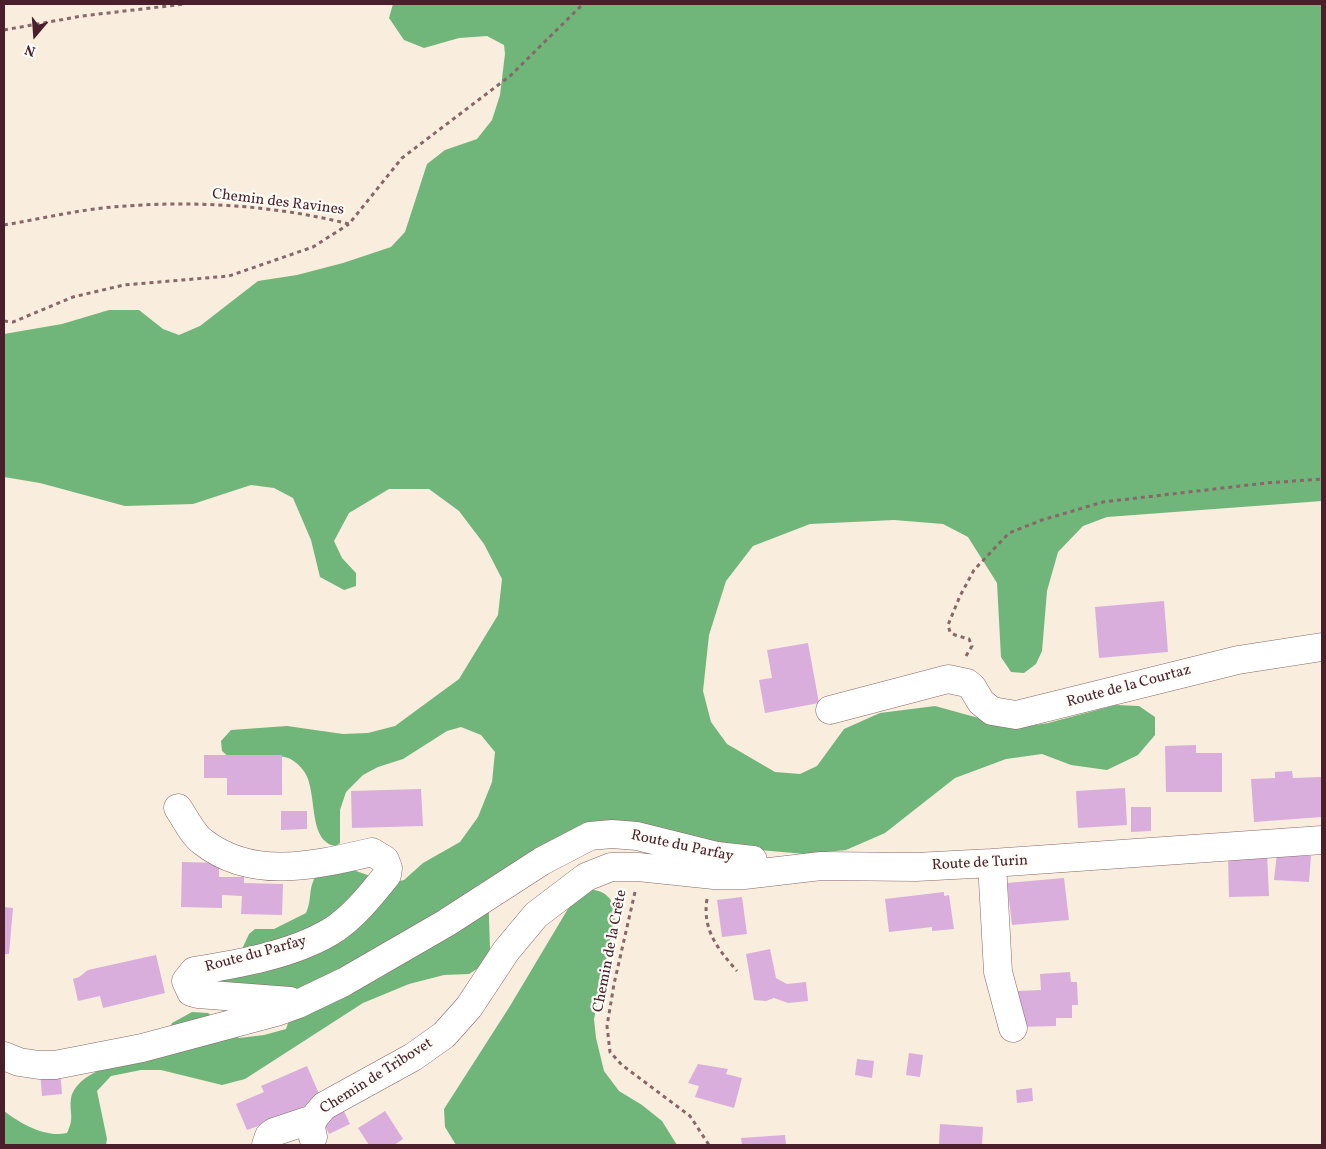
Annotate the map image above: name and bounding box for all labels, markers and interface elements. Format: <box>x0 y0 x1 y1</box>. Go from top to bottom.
north arrow <box>10 10 60 60</box>
text: N <box>22 39 38 60</box>
street label: Chemin des Ravines <box>211 186 345 220</box>
street label: Route de la Courtaz <box>1065 662 1193 712</box>
street label: Route du Parfay <box>629 827 735 867</box>
street label: Route de Turin <box>931 852 1029 876</box>
street label: Chemin de la Crête <box>590 888 632 1014</box>
street label: Route du Parfay <box>203 933 309 977</box>
street label: Chemin de Tribovet <box>317 1035 437 1119</box>

